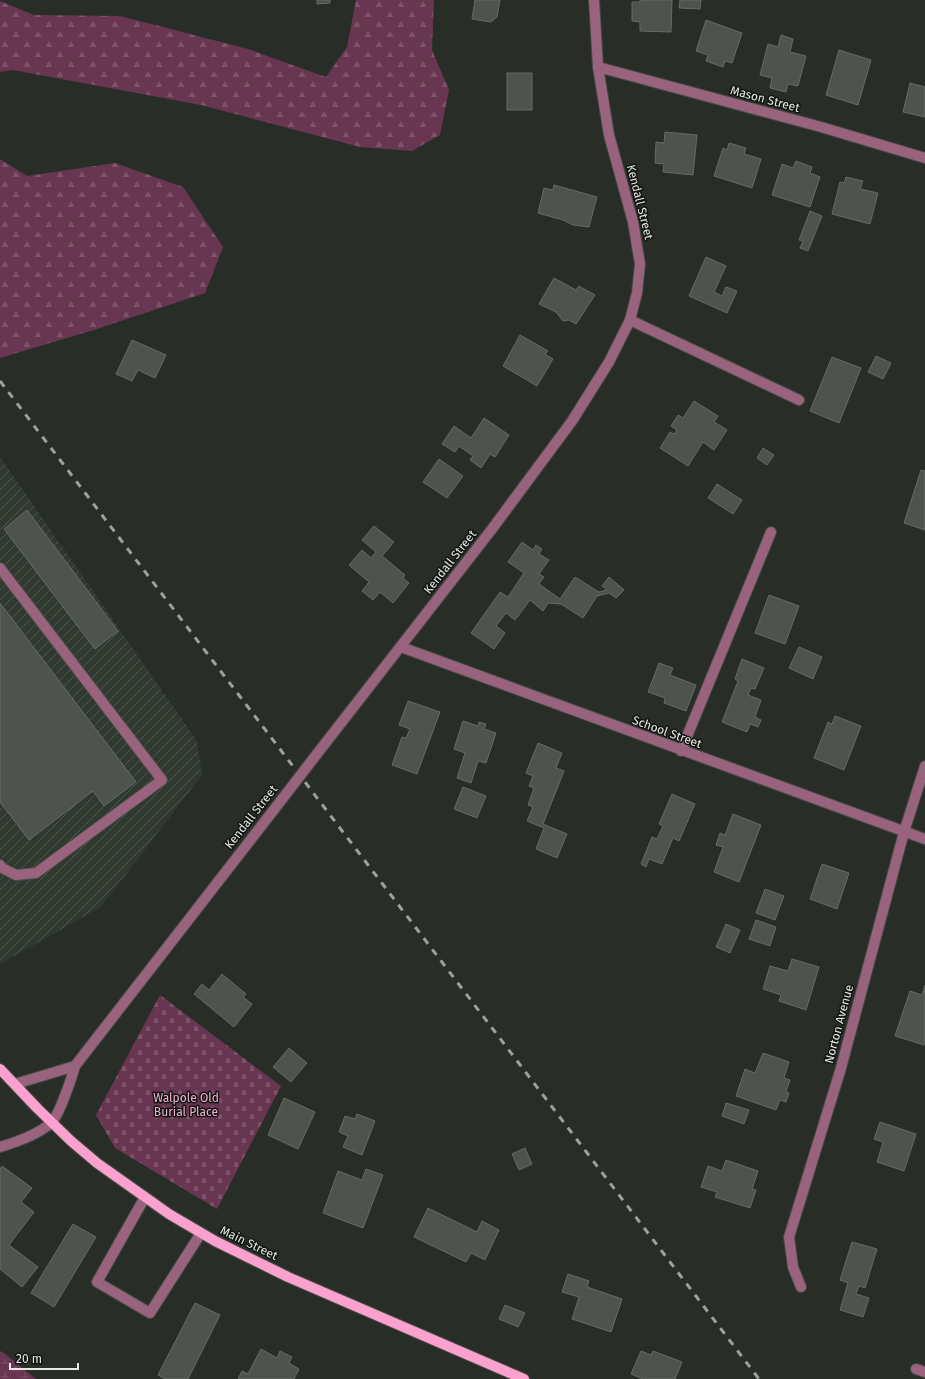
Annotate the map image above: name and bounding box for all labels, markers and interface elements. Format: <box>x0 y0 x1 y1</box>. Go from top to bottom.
street label: Mason Street <box>729 83 802 115</box>
street label: Kendall Street <box>624 163 656 242</box>
street label: Kendall Street <box>421 527 480 597</box>
street label: School Street <box>631 713 704 751</box>
street label: Kendall Street <box>222 782 281 852</box>
street label: Norton Avenue <box>822 983 856 1065</box>
park label: Walpole Old Burial Place <box>153 1091 219 1119</box>
street label: Main Street <box>218 1223 281 1263</box>
scale bar <box>10 1345 78 1371</box>
text: 20 m <box>16 1352 42 1366</box>

